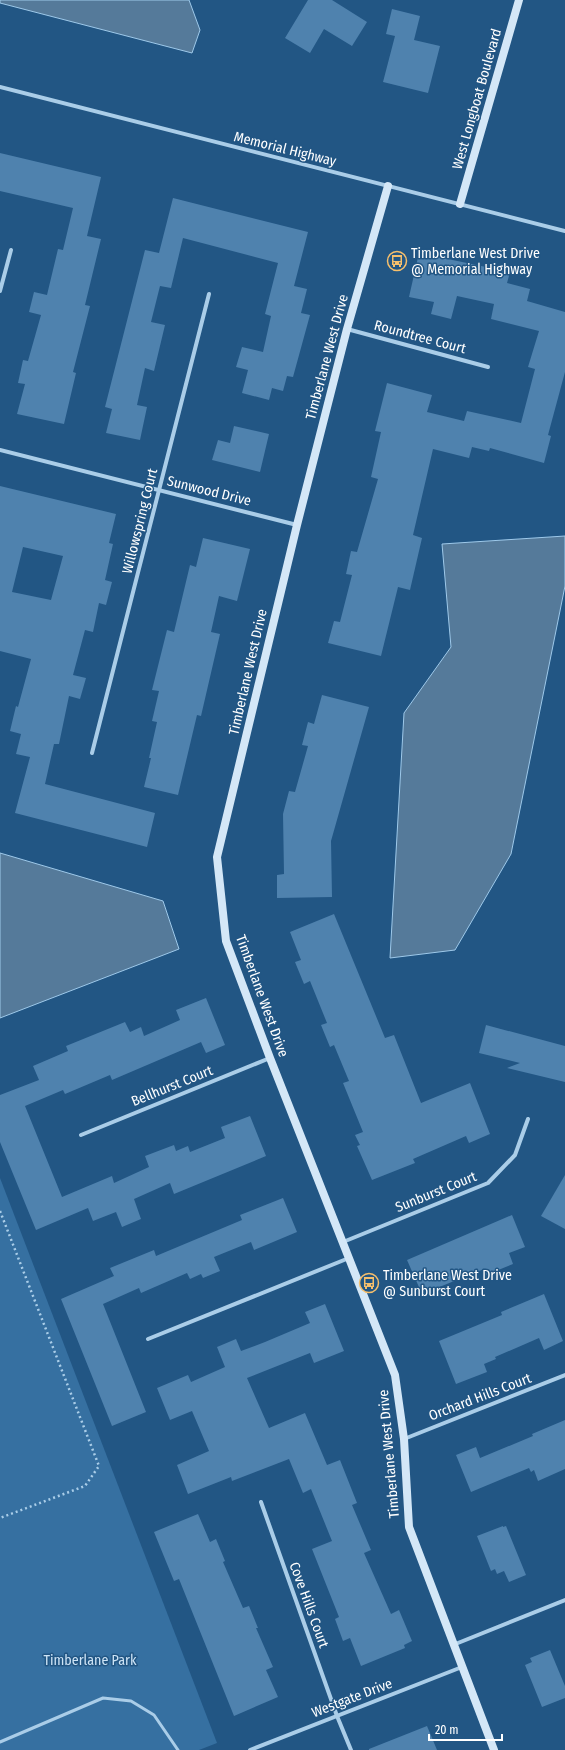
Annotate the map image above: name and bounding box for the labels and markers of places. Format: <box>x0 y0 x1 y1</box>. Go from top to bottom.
place label: Timberlane West Drive @ Memorial Highway <box>411 245 540 278</box>
bus stop icon: Timberlane West Drive @ Memorial Highway <box>386 250 408 272</box>
place label: Timberlane West Drive @ Sunburst Court <box>383 1267 512 1300</box>
bus stop icon: Timberlane West Drive @ Sunburst Court <box>358 1272 380 1294</box>

